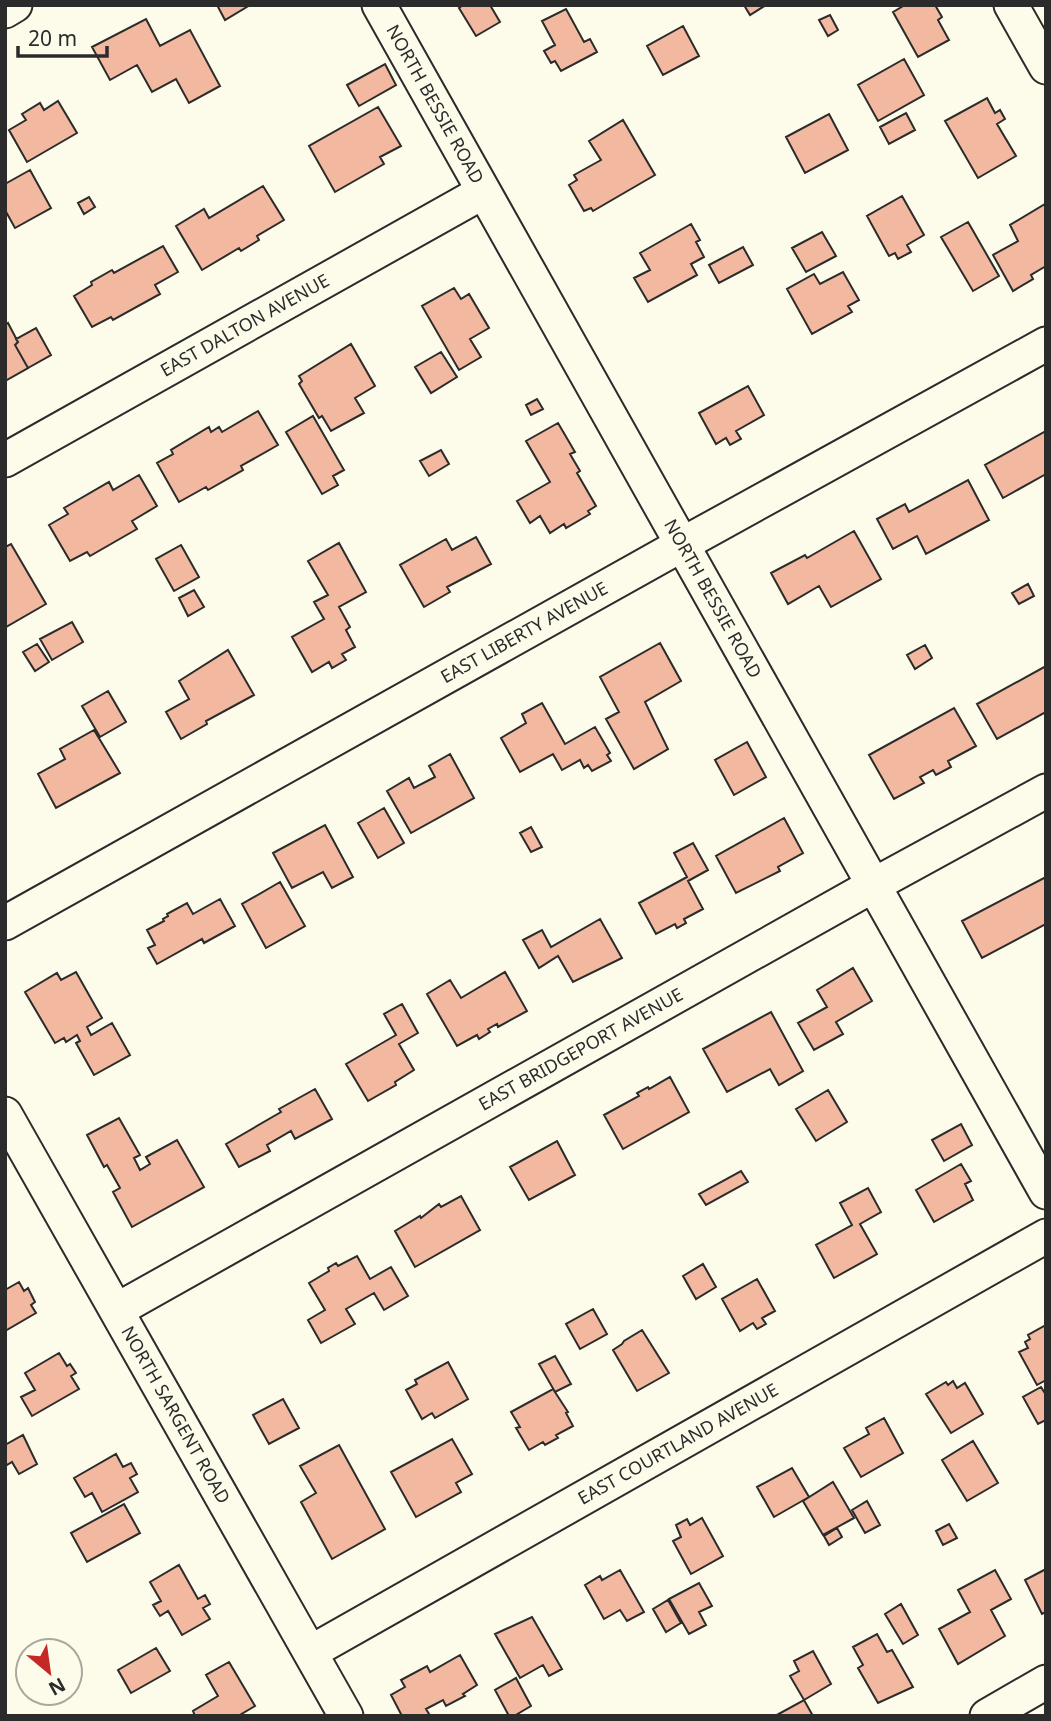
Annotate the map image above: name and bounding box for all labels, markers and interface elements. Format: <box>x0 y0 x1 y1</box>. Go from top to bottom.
scale bar <box>18 14 107 58</box>
street label: NORTH BESSIE ROAD <box>381 20 490 188</box>
text: 20 m <box>28 24 77 52</box>
street label: EAST DALTON AVENUE <box>156 268 333 382</box>
street label: NORTH BESSIE ROAD <box>659 514 768 682</box>
street label: EAST LIBERTY AVENUE <box>436 575 612 688</box>
street label: EAST BRIDGEPORT AVENUE <box>474 982 687 1116</box>
street label: NORTH SARGENT ROAD <box>117 1321 236 1508</box>
street label: EAST COURTLAND AVENUE <box>573 1377 782 1510</box>
north arrow <box>14 1637 84 1707</box>
text: N <box>44 1672 70 1702</box>

